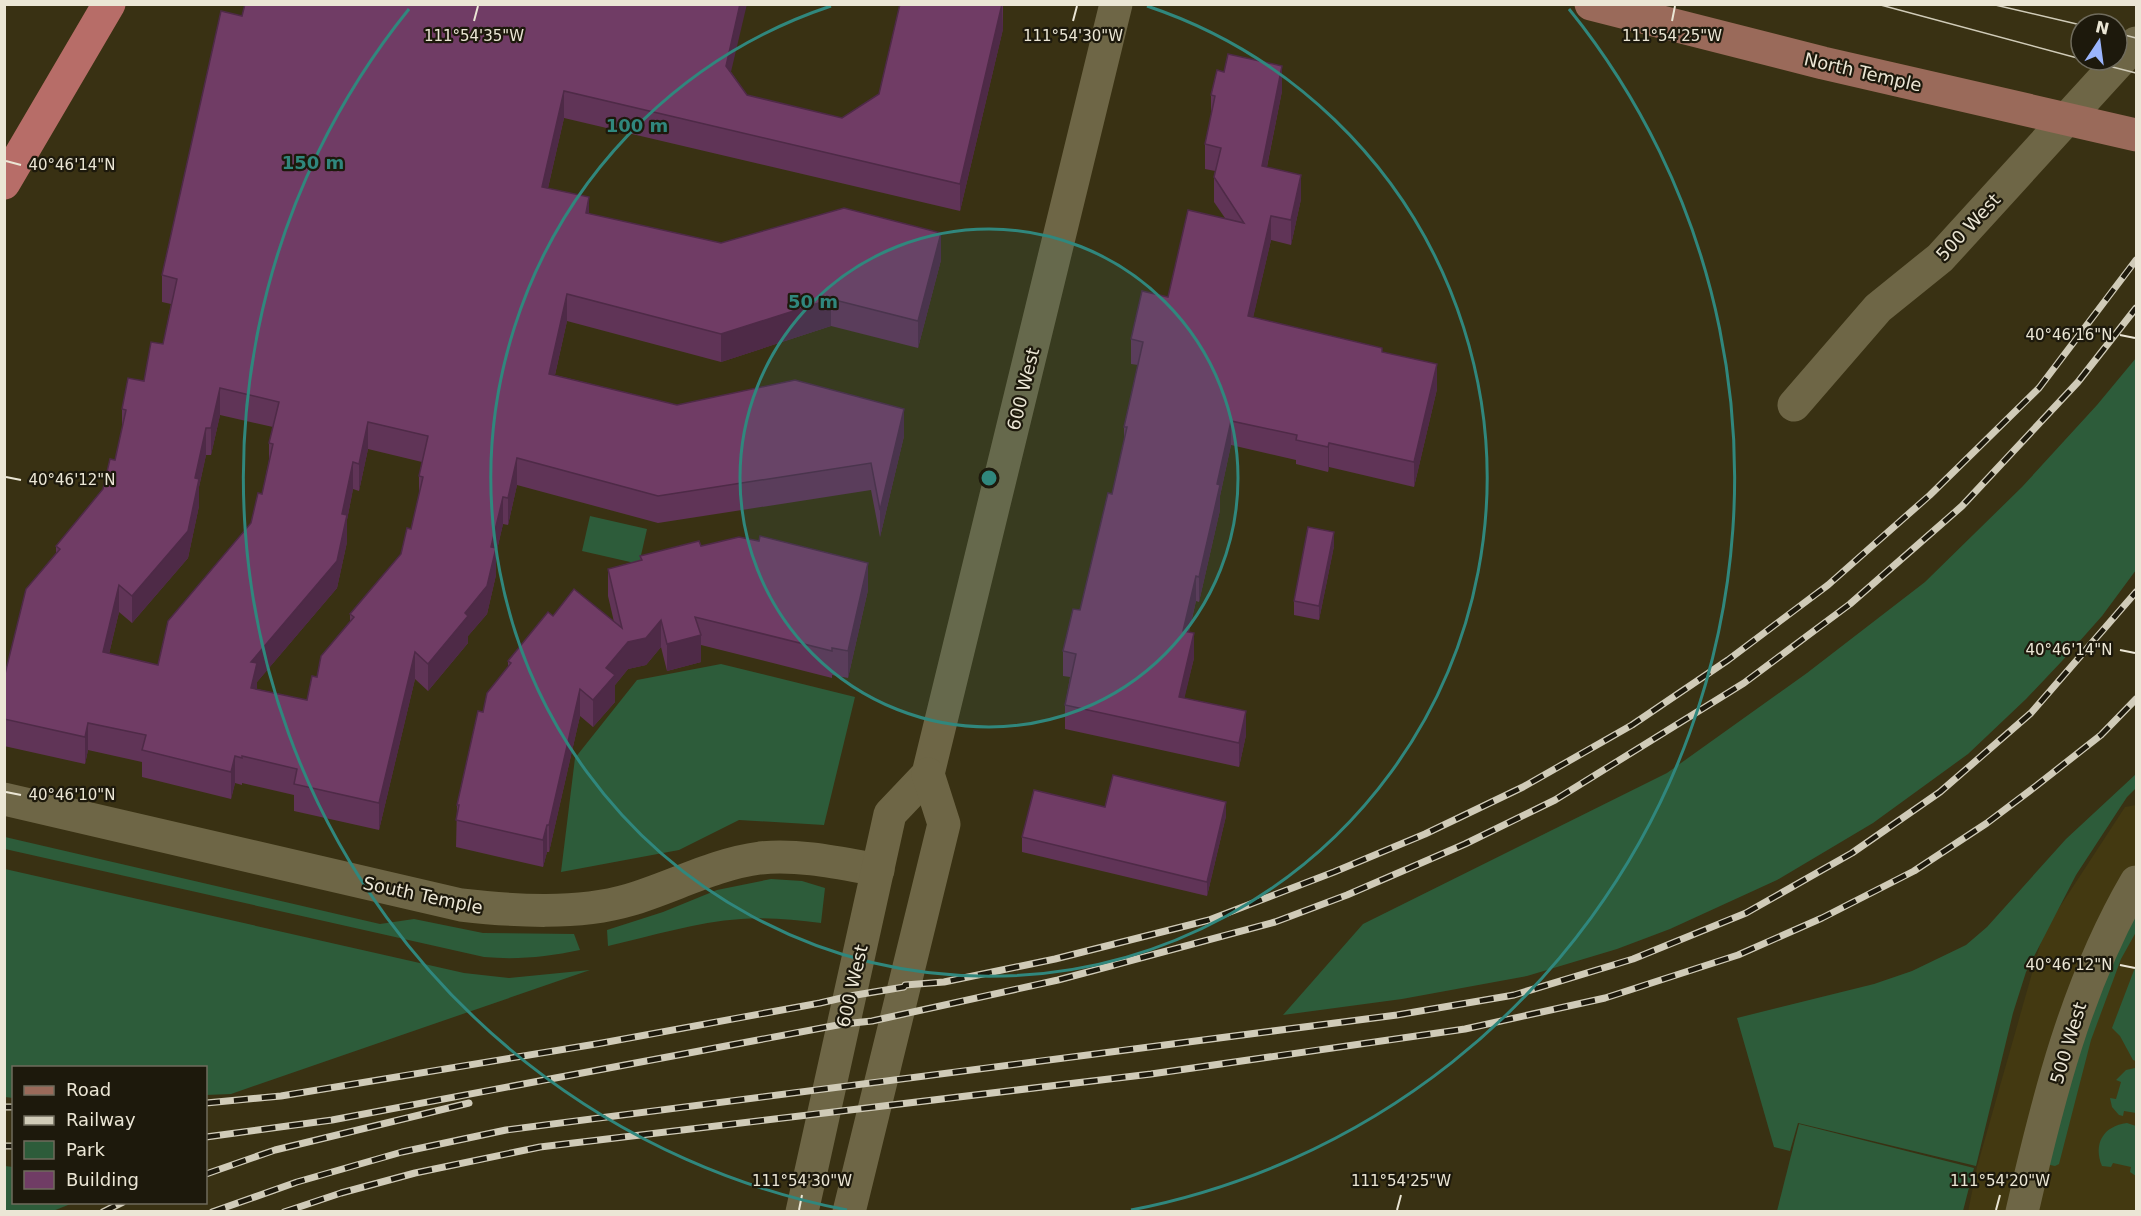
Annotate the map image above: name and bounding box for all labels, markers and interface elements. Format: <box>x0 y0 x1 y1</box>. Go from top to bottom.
north arrow <box>2069 12 2129 72</box>
text: N <box>2094 17 2111 39</box>
text: 111°54'35"W <box>424 27 524 45</box>
text: 111°54'30"W <box>1023 27 1123 45</box>
text: 111°54'25"W <box>1622 27 1722 45</box>
street label: North Temple <box>1802 48 1924 96</box>
text: 100 m <box>606 115 668 136</box>
text: 150 m <box>282 152 344 173</box>
text: 40°46'14"N <box>28 156 116 174</box>
street label: 500 West <box>1932 189 2004 265</box>
text: 50 m <box>788 291 838 312</box>
text: 40°46'16"N <box>2025 326 2113 344</box>
street label: 600 West <box>1003 346 1043 432</box>
centre of rings <box>979 468 999 488</box>
text: 40°46'12"N <box>28 471 116 489</box>
text: 40°46'14"N <box>2025 641 2113 659</box>
text: 40°46'10"N <box>28 786 116 804</box>
street label: South Temple <box>361 872 485 918</box>
street label: 600 West <box>832 943 872 1029</box>
text: 40°46'12"N <box>2025 956 2113 974</box>
street label: 500 West <box>2046 1000 2090 1086</box>
legend <box>12 1066 207 1204</box>
text: Road <box>66 1079 111 1100</box>
text: Railway <box>66 1109 136 1130</box>
text: Park <box>66 1139 105 1160</box>
text: Building <box>66 1169 139 1190</box>
text: 111°54'30"W <box>752 1172 852 1190</box>
text: 111°54'25"W <box>1351 1172 1451 1190</box>
text: 111°54'20"W <box>1950 1172 2050 1190</box>

